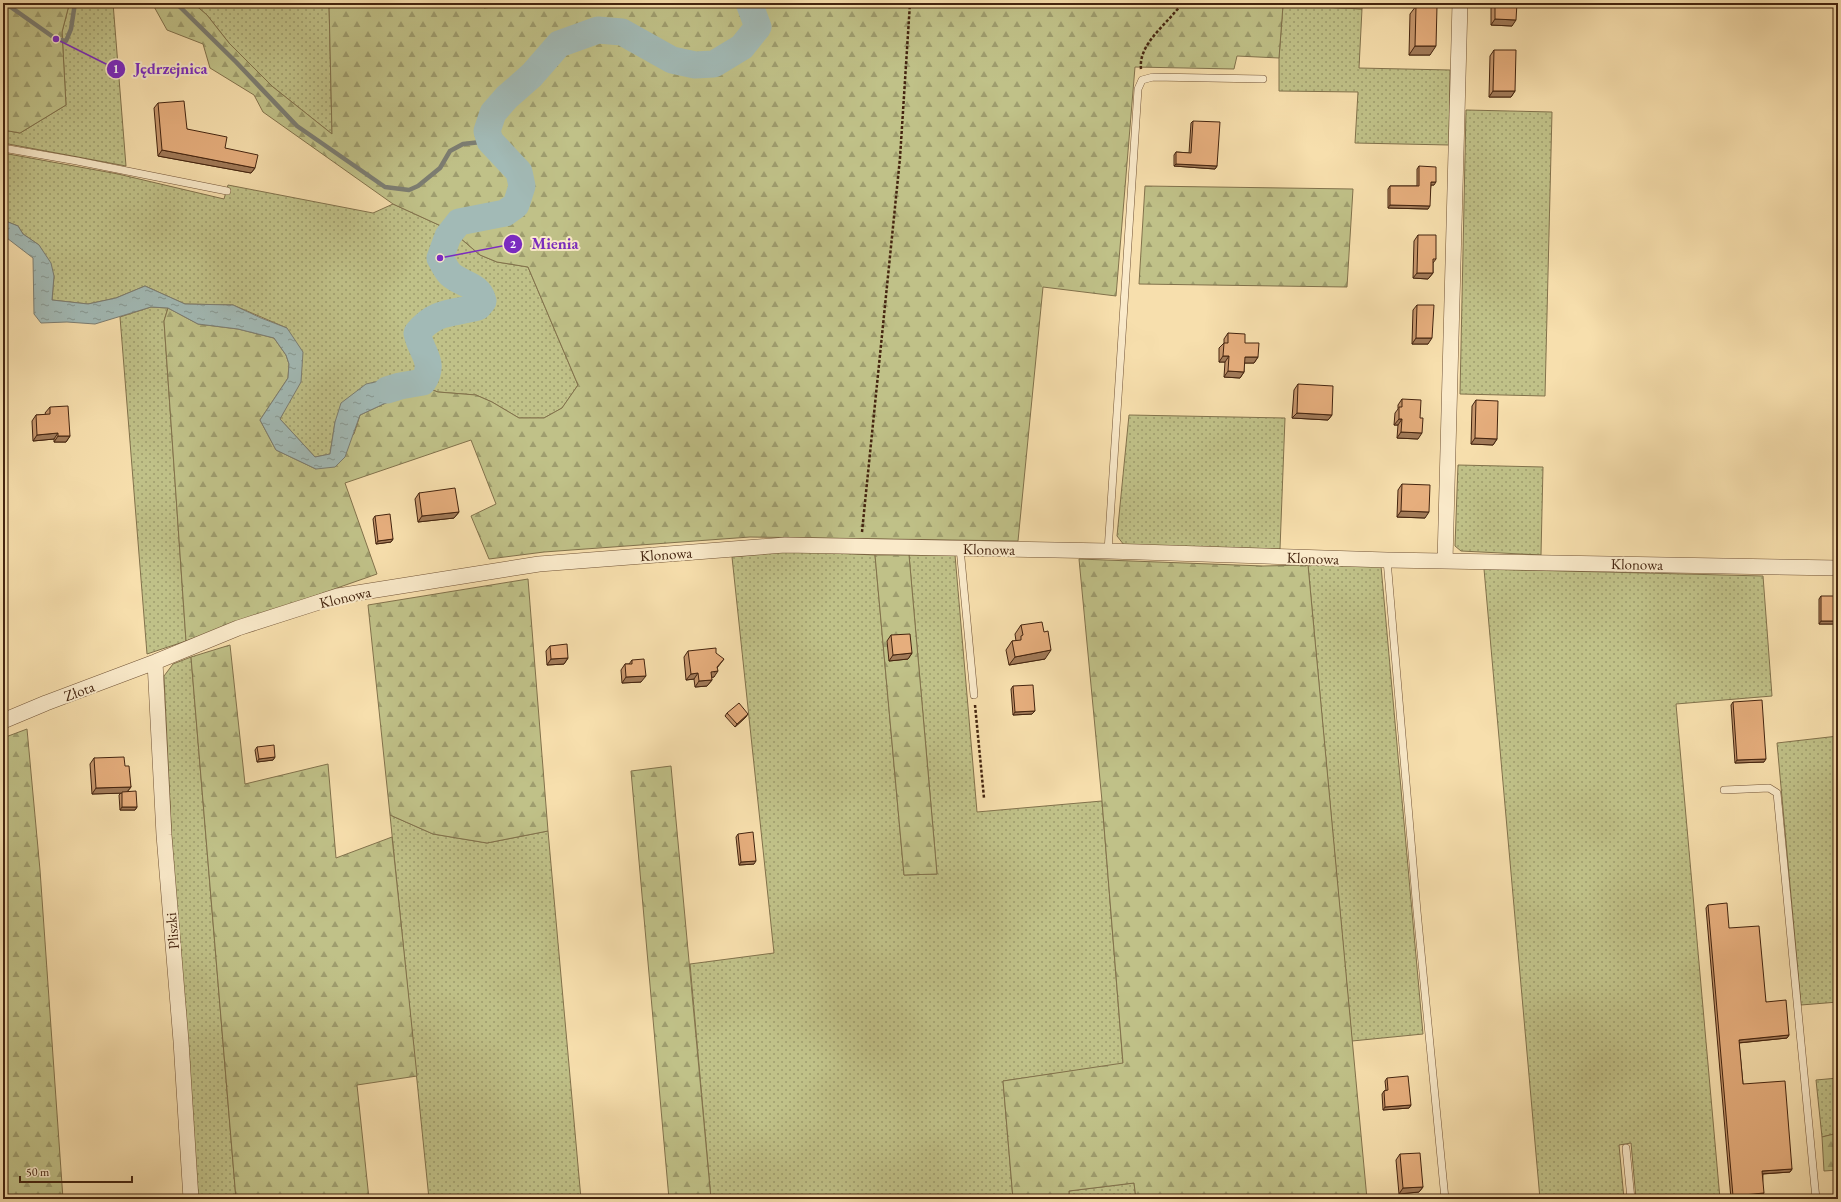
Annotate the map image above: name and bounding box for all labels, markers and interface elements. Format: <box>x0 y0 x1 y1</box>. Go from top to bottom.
callout: Jędrzejnica <box>106 55 215 83</box>
text: Jędrzejnica <box>133 58 208 79</box>
text: 1 <box>113 61 119 77</box>
callout: Mienia <box>503 230 586 258</box>
text: Mienia <box>532 233 579 254</box>
text: 2 <box>510 236 517 252</box>
street label: Klonowa <box>963 539 1015 559</box>
street label: Klonowa <box>639 543 693 565</box>
street label: Klonowa <box>1286 548 1340 568</box>
street label: Klonowa <box>1611 554 1663 574</box>
street label: Klonowa <box>317 582 373 612</box>
street label: Złota <box>61 677 97 705</box>
street label: Pliszki <box>161 912 183 950</box>
scale bar <box>20 1158 132 1184</box>
text: 50 m <box>26 1164 50 1180</box>

